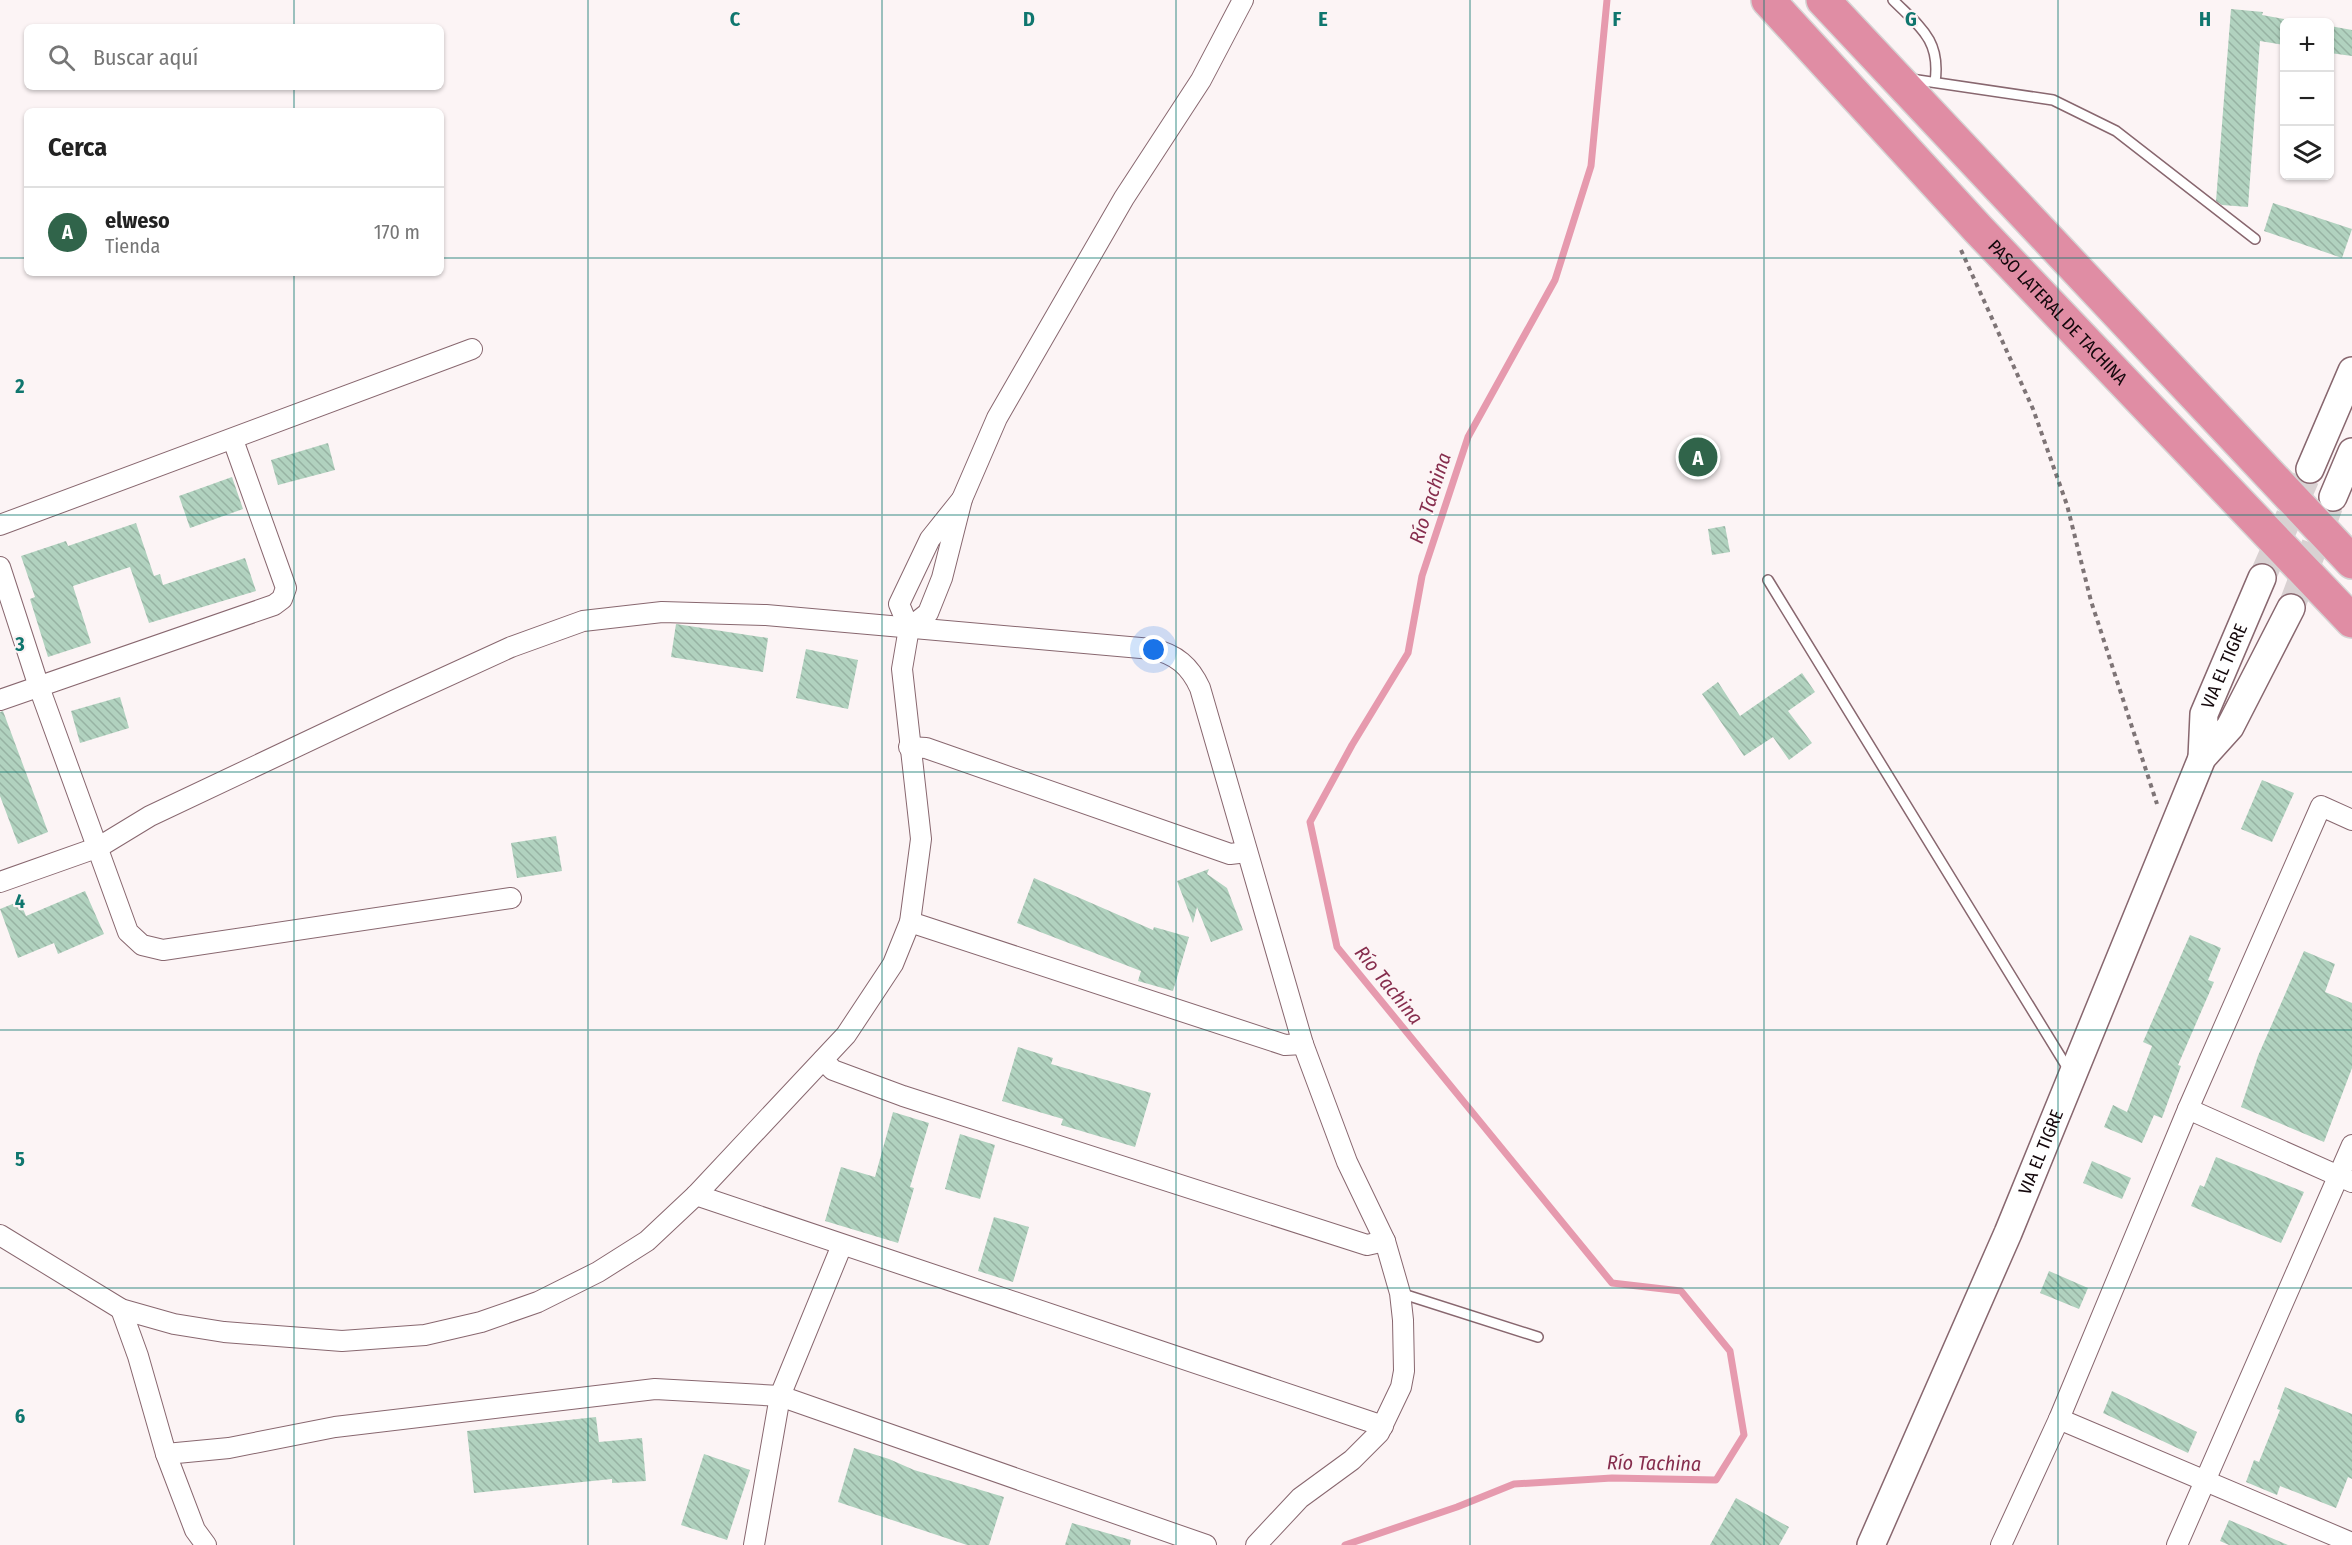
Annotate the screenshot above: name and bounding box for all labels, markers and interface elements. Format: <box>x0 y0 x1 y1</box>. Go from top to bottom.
text: C <box>730 7 741 31</box>
text: D <box>1023 7 1035 31</box>
text: E <box>1318 7 1328 31</box>
text: F <box>1613 7 1622 31</box>
text: G <box>1905 7 1917 31</box>
text: H <box>2199 7 2211 31</box>
map controls <box>2280 18 2334 180</box>
button: + <box>2280 18 2334 72</box>
search box <box>24 24 444 90</box>
icon: search <box>45 41 78 74</box>
text: Buscar aquí <box>93 44 198 71</box>
button: − <box>2280 72 2334 126</box>
button: layers <box>2280 126 2334 180</box>
text: Cerca <box>48 132 107 163</box>
text: elweso <box>105 207 170 234</box>
text: A <box>62 220 73 244</box>
text: 170 m <box>374 220 420 244</box>
text: Tienda <box>105 234 160 258</box>
street label: PASO LATERAL DE TACHINA <box>1983 235 2132 390</box>
text: 2 <box>14 374 25 398</box>
pin: A <box>1678 434 1718 480</box>
water label: Río Tachina <box>1404 449 1456 547</box>
street label: VIA EL TIGRE <box>2197 621 2252 712</box>
text: 3 <box>14 632 25 656</box>
your location <box>1139 635 1168 664</box>
text: 4 <box>15 889 25 913</box>
water label: Río Tachina <box>1350 941 1428 1029</box>
street label: VIA EL TIGRE <box>2014 1106 2068 1198</box>
text: 5 <box>15 1147 25 1171</box>
text: 6 <box>15 1404 25 1428</box>
water label: Río Tachina <box>1607 1450 1701 1476</box>

